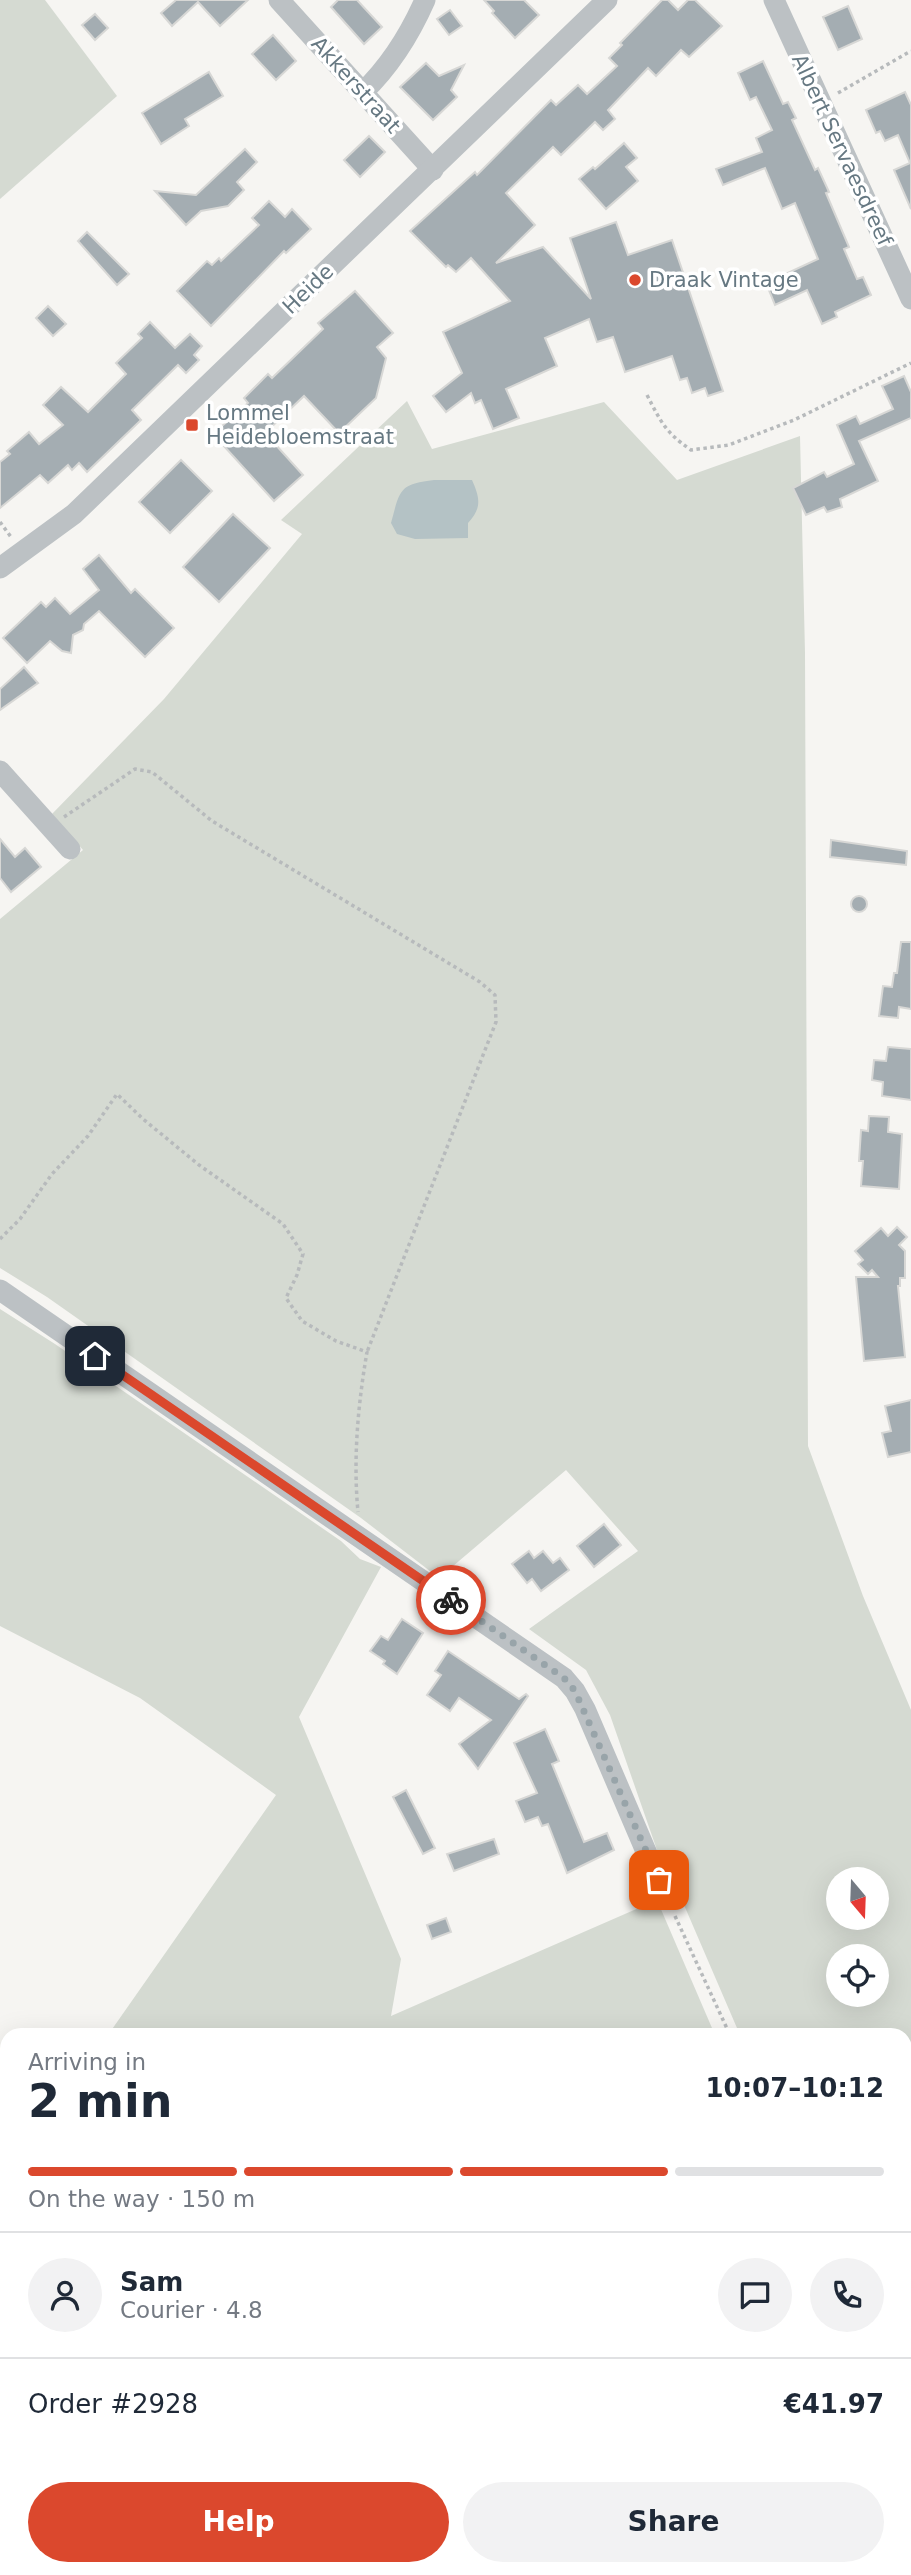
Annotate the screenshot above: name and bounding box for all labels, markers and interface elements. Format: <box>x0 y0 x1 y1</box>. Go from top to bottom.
street label: Akkerstraat <box>307 32 405 138</box>
street label: Albert Servaesdreef <box>787 50 897 250</box>
street label: Heide <box>278 259 338 319</box>
place label: Draak Vintage <box>649 268 799 292</box>
marker: Draak Vintage <box>627 272 643 288</box>
place label: Lommel Heidebloemstraat <box>206 401 394 449</box>
marker: Lommel Heidebloemstraat <box>184 417 200 433</box>
pin <box>65 1326 125 1386</box>
icon: home <box>76 1337 114 1375</box>
courier <box>416 1565 486 1635</box>
icon: bike <box>432 1581 470 1619</box>
pin <box>629 1850 689 1910</box>
icon: bag <box>640 1861 678 1899</box>
north arrow <box>826 1867 889 1930</box>
map controls <box>826 1867 889 2007</box>
button: locate <box>826 1944 889 2007</box>
text: Arriving in <box>28 2049 146 2075</box>
text: 10:07–10:12 <box>705 2073 884 2103</box>
text: 2 min <box>28 2074 172 2128</box>
text: On the way · 150 m <box>28 2186 255 2212</box>
button: person <box>28 2258 102 2332</box>
button: chat <box>718 2258 792 2332</box>
button: phone <box>810 2258 884 2332</box>
text: Sam <box>120 2267 183 2297</box>
text: Courier · 4.8 <box>120 2297 263 2323</box>
text: Order #2928 <box>28 2389 198 2419</box>
text: €41.97 <box>784 2389 884 2419</box>
button: Help <box>28 2482 449 2562</box>
button: Share <box>463 2482 884 2562</box>

